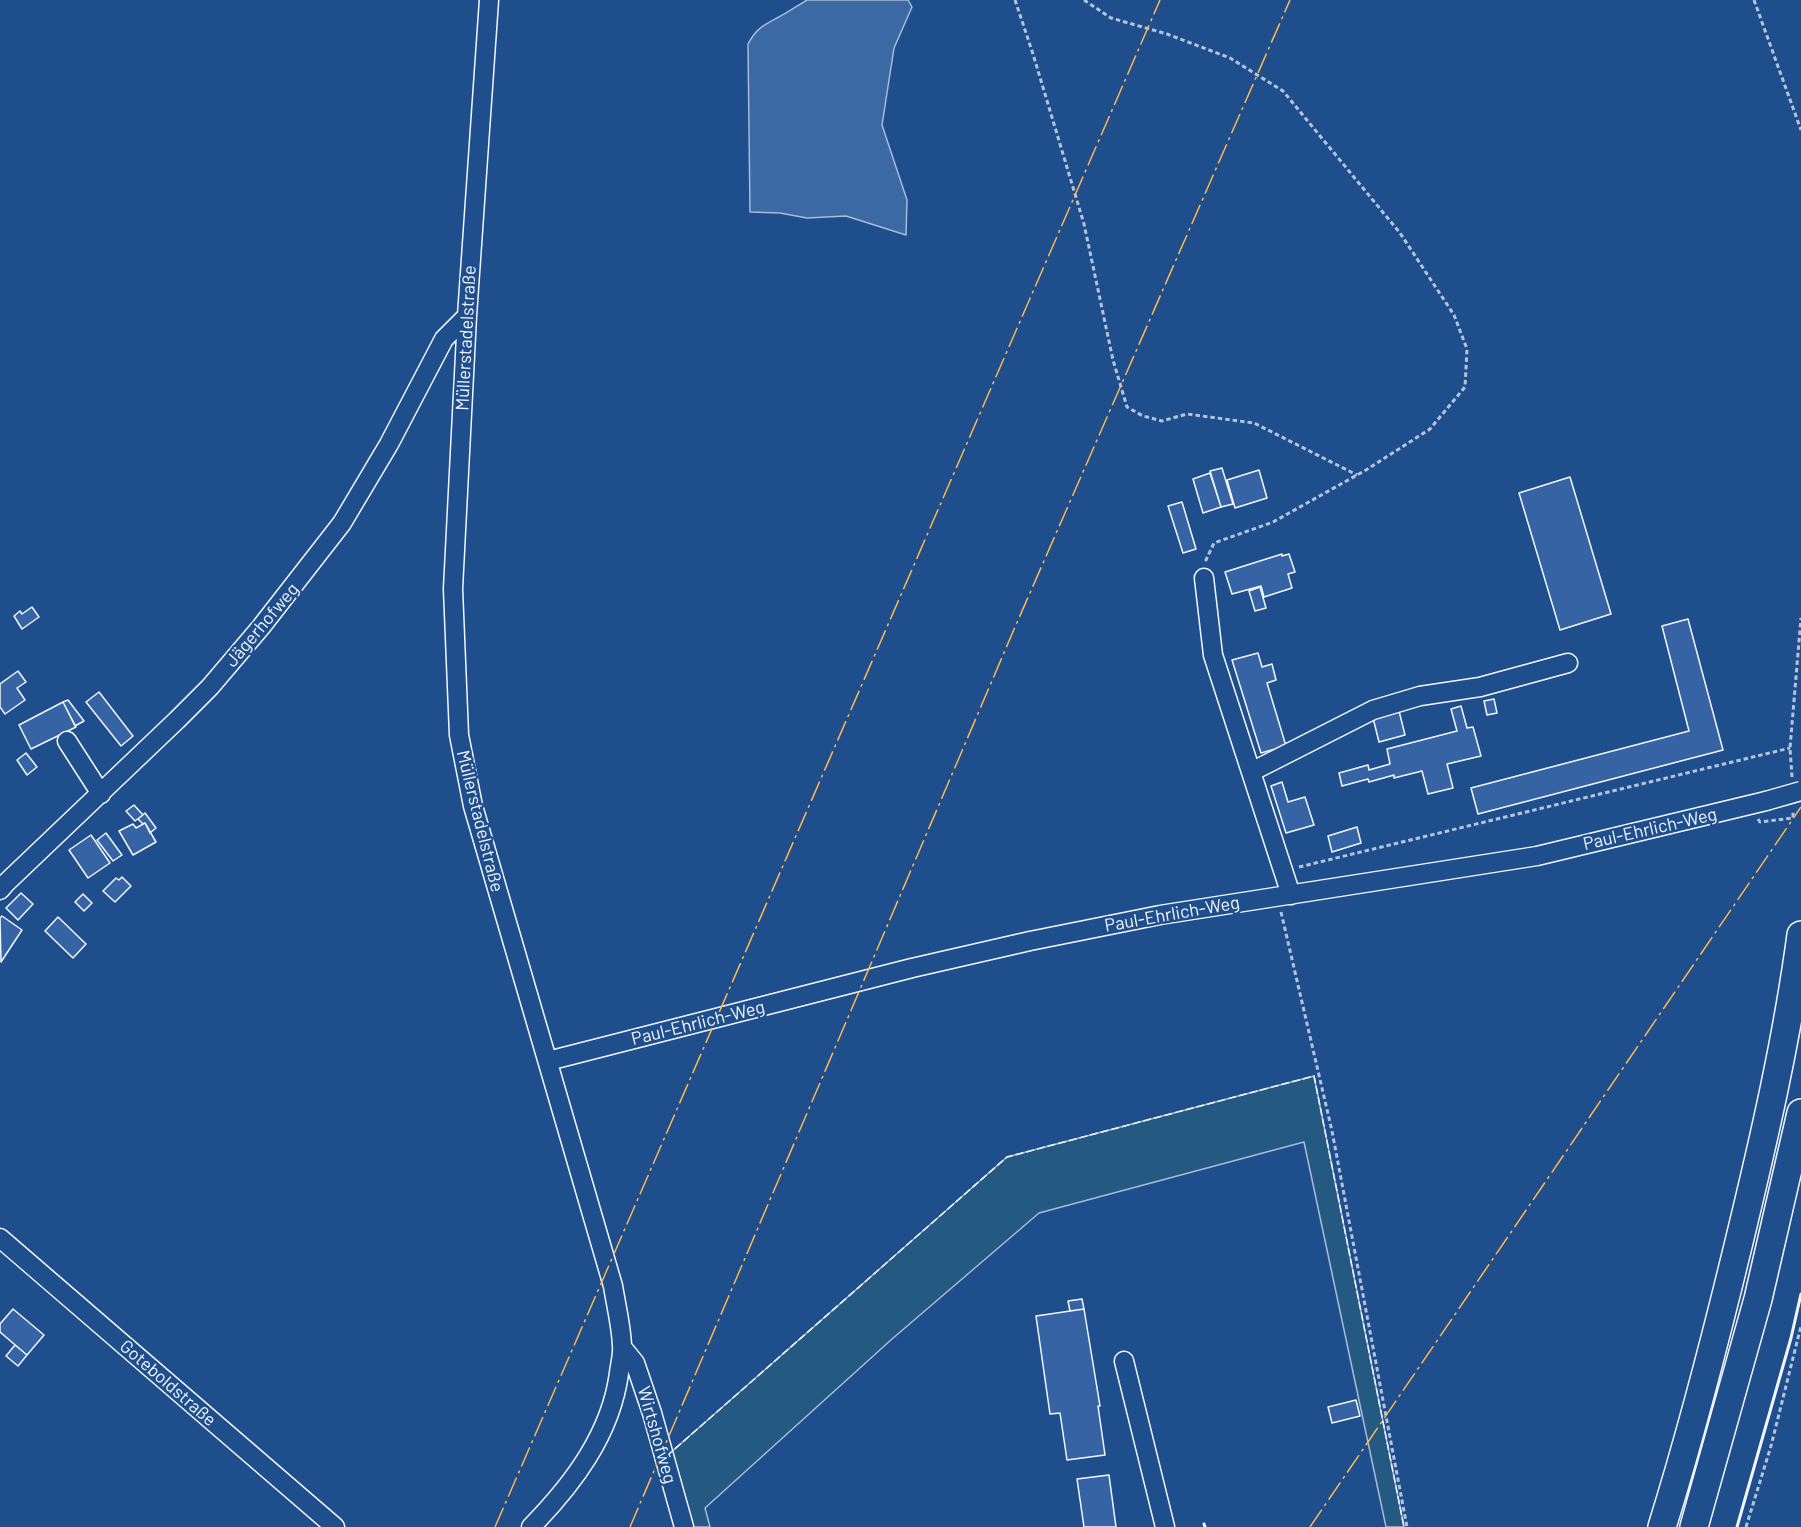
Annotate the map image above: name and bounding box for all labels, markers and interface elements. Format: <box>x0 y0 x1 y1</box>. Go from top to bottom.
street label: Müllerstadelstraße <box>451 265 481 411</box>
street label: Jägerhofweg <box>221 579 303 671</box>
street label: Müllerstadelstraße <box>452 748 508 894</box>
street label: Paul-Ehrlich-Weg <box>1581 803 1719 855</box>
street label: Paul-Ehrlich-Weg <box>1103 891 1241 937</box>
street label: Paul-Ehrlich-Weg <box>629 996 767 1050</box>
street label: Goteboldstraße <box>115 1335 221 1431</box>
street label: Wirtshofweg <box>633 1384 681 1486</box>

